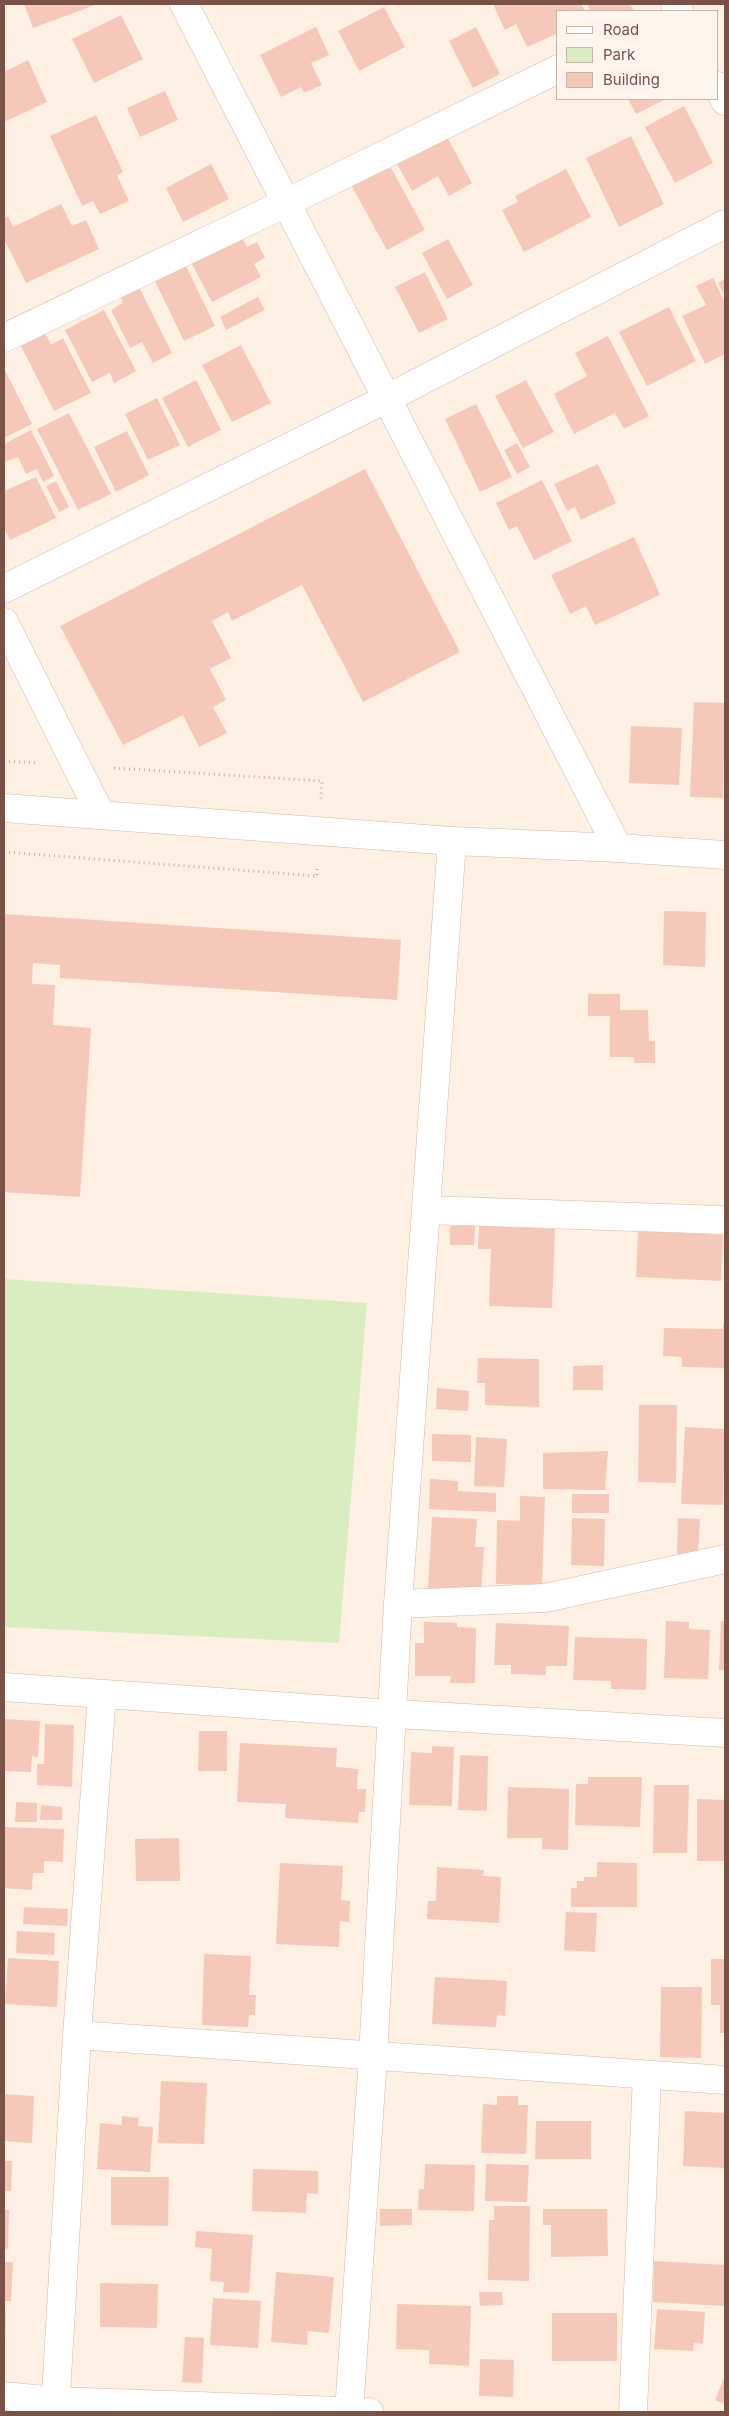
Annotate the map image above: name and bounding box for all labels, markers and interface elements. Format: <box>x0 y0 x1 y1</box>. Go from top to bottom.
legend <box>556 10 719 100</box>
text: Road <box>603 20 639 39</box>
text: Park <box>603 45 635 64</box>
text: Building <box>603 70 660 89</box>

